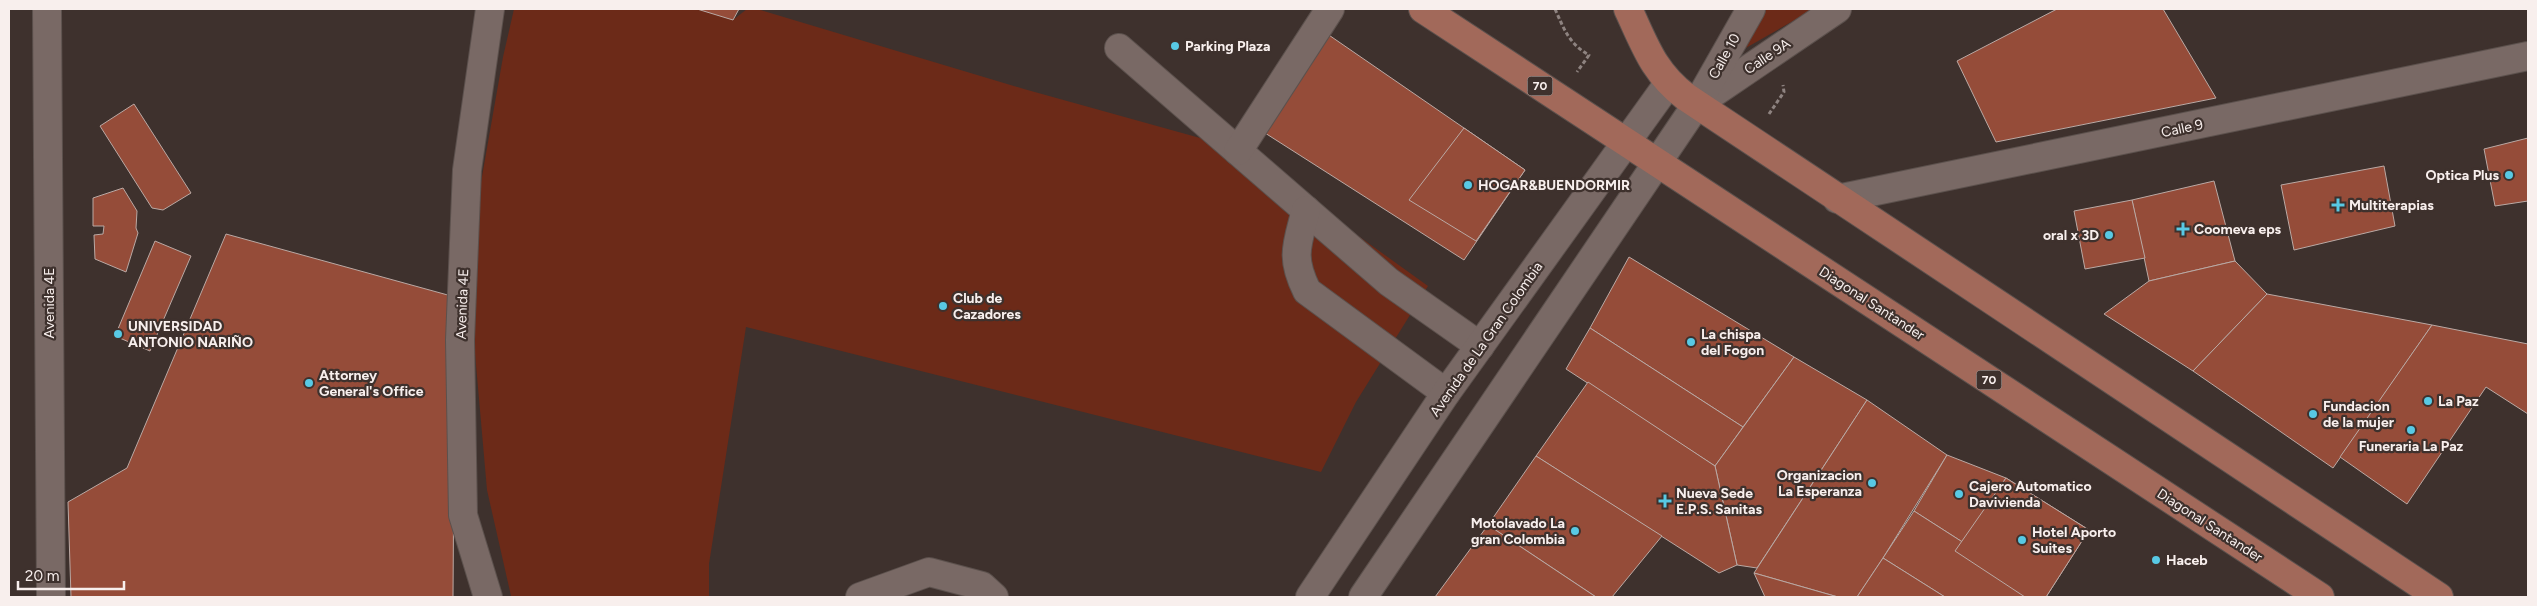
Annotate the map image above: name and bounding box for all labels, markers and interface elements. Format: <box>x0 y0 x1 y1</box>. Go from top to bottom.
street label: Calle 10 <box>1705 31 1744 82</box>
street label: Calle 9A <box>1741 35 1794 78</box>
place label: Parking Plaza <box>1185 38 1270 55</box>
marker: Parking Plaza <box>1169 40 1181 52</box>
road number: 70 <box>1528 76 1552 95</box>
street label: Calle 9 <box>2160 116 2205 141</box>
place label: Optica Plus <box>2425 167 2499 184</box>
marker: Optica Plus <box>2503 169 2515 181</box>
place label: HOGAR&BUENDORMIR <box>1478 177 1630 194</box>
marker: HOGAR&BUENDORMIR <box>1462 179 1474 191</box>
place label: Multiterapias <box>2349 197 2434 214</box>
marker: Multiterapias <box>2331 198 2345 212</box>
place label: Coomeva eps <box>2194 221 2282 238</box>
marker: Coomeva eps <box>2176 222 2190 236</box>
place label: oral x 3D <box>2043 227 2099 244</box>
marker: oral x 3D <box>2103 229 2115 241</box>
street label: Avenida de La Gran Colombia <box>1426 259 1546 420</box>
street label: Diagonal Santander <box>1816 263 1928 344</box>
street label: Avenida 4E <box>41 268 58 338</box>
street label: Avenida 4E <box>453 268 472 340</box>
place label: Club de Cazadores <box>953 290 1021 323</box>
marker: Club de Cazadores <box>937 300 949 312</box>
place label: UNIVERSIDAD ANTONIO NARIÑO <box>128 318 253 351</box>
place label: La chispa del Fogon <box>1701 326 1764 359</box>
marker: UNIVERSIDAD ANTONIO NARIÑO <box>112 328 124 340</box>
marker: La chispa del Fogon <box>1685 336 1697 348</box>
place label: Attorney General's Office <box>319 367 424 400</box>
road number: 70 <box>1976 370 2002 390</box>
marker: Attorney General's Office <box>303 377 315 389</box>
place label: La Paz <box>2438 393 2479 410</box>
marker: La Paz <box>2422 395 2434 407</box>
place label: Fundacion de la mujer <box>2323 398 2395 431</box>
marker: Fundacion de la mujer <box>2307 408 2319 420</box>
marker: Funeraria La Paz <box>2405 424 2417 436</box>
place label: Funeraria La Paz <box>2359 438 2464 455</box>
place label: Organizacion La Esperanza <box>1777 467 1862 500</box>
marker: Organizacion La Esperanza <box>1866 477 1878 489</box>
place label: Cajero Automatico Davivienda <box>1969 478 2092 511</box>
place label: Nueva Sede E.P.S. Sanitas <box>1676 485 1762 518</box>
street label: Diagonal Santander <box>2154 485 2266 566</box>
marker: Cajero Automatico Davivienda <box>1953 488 1965 500</box>
marker: Nueva Sede E.P.S. Sanitas <box>1658 494 1672 508</box>
place label: Motolavado La gran Colombia <box>1471 515 1565 548</box>
place label: Hotel Aporto Suites <box>2032 524 2116 557</box>
marker: Motolavado La gran Colombia <box>1569 525 1581 537</box>
marker: Hotel Aporto Suites <box>2016 534 2028 546</box>
place label: Haceb <box>2166 552 2208 569</box>
marker: Haceb <box>2150 554 2162 566</box>
scale bar <box>18 558 124 590</box>
text: 20 m <box>25 567 59 585</box>

